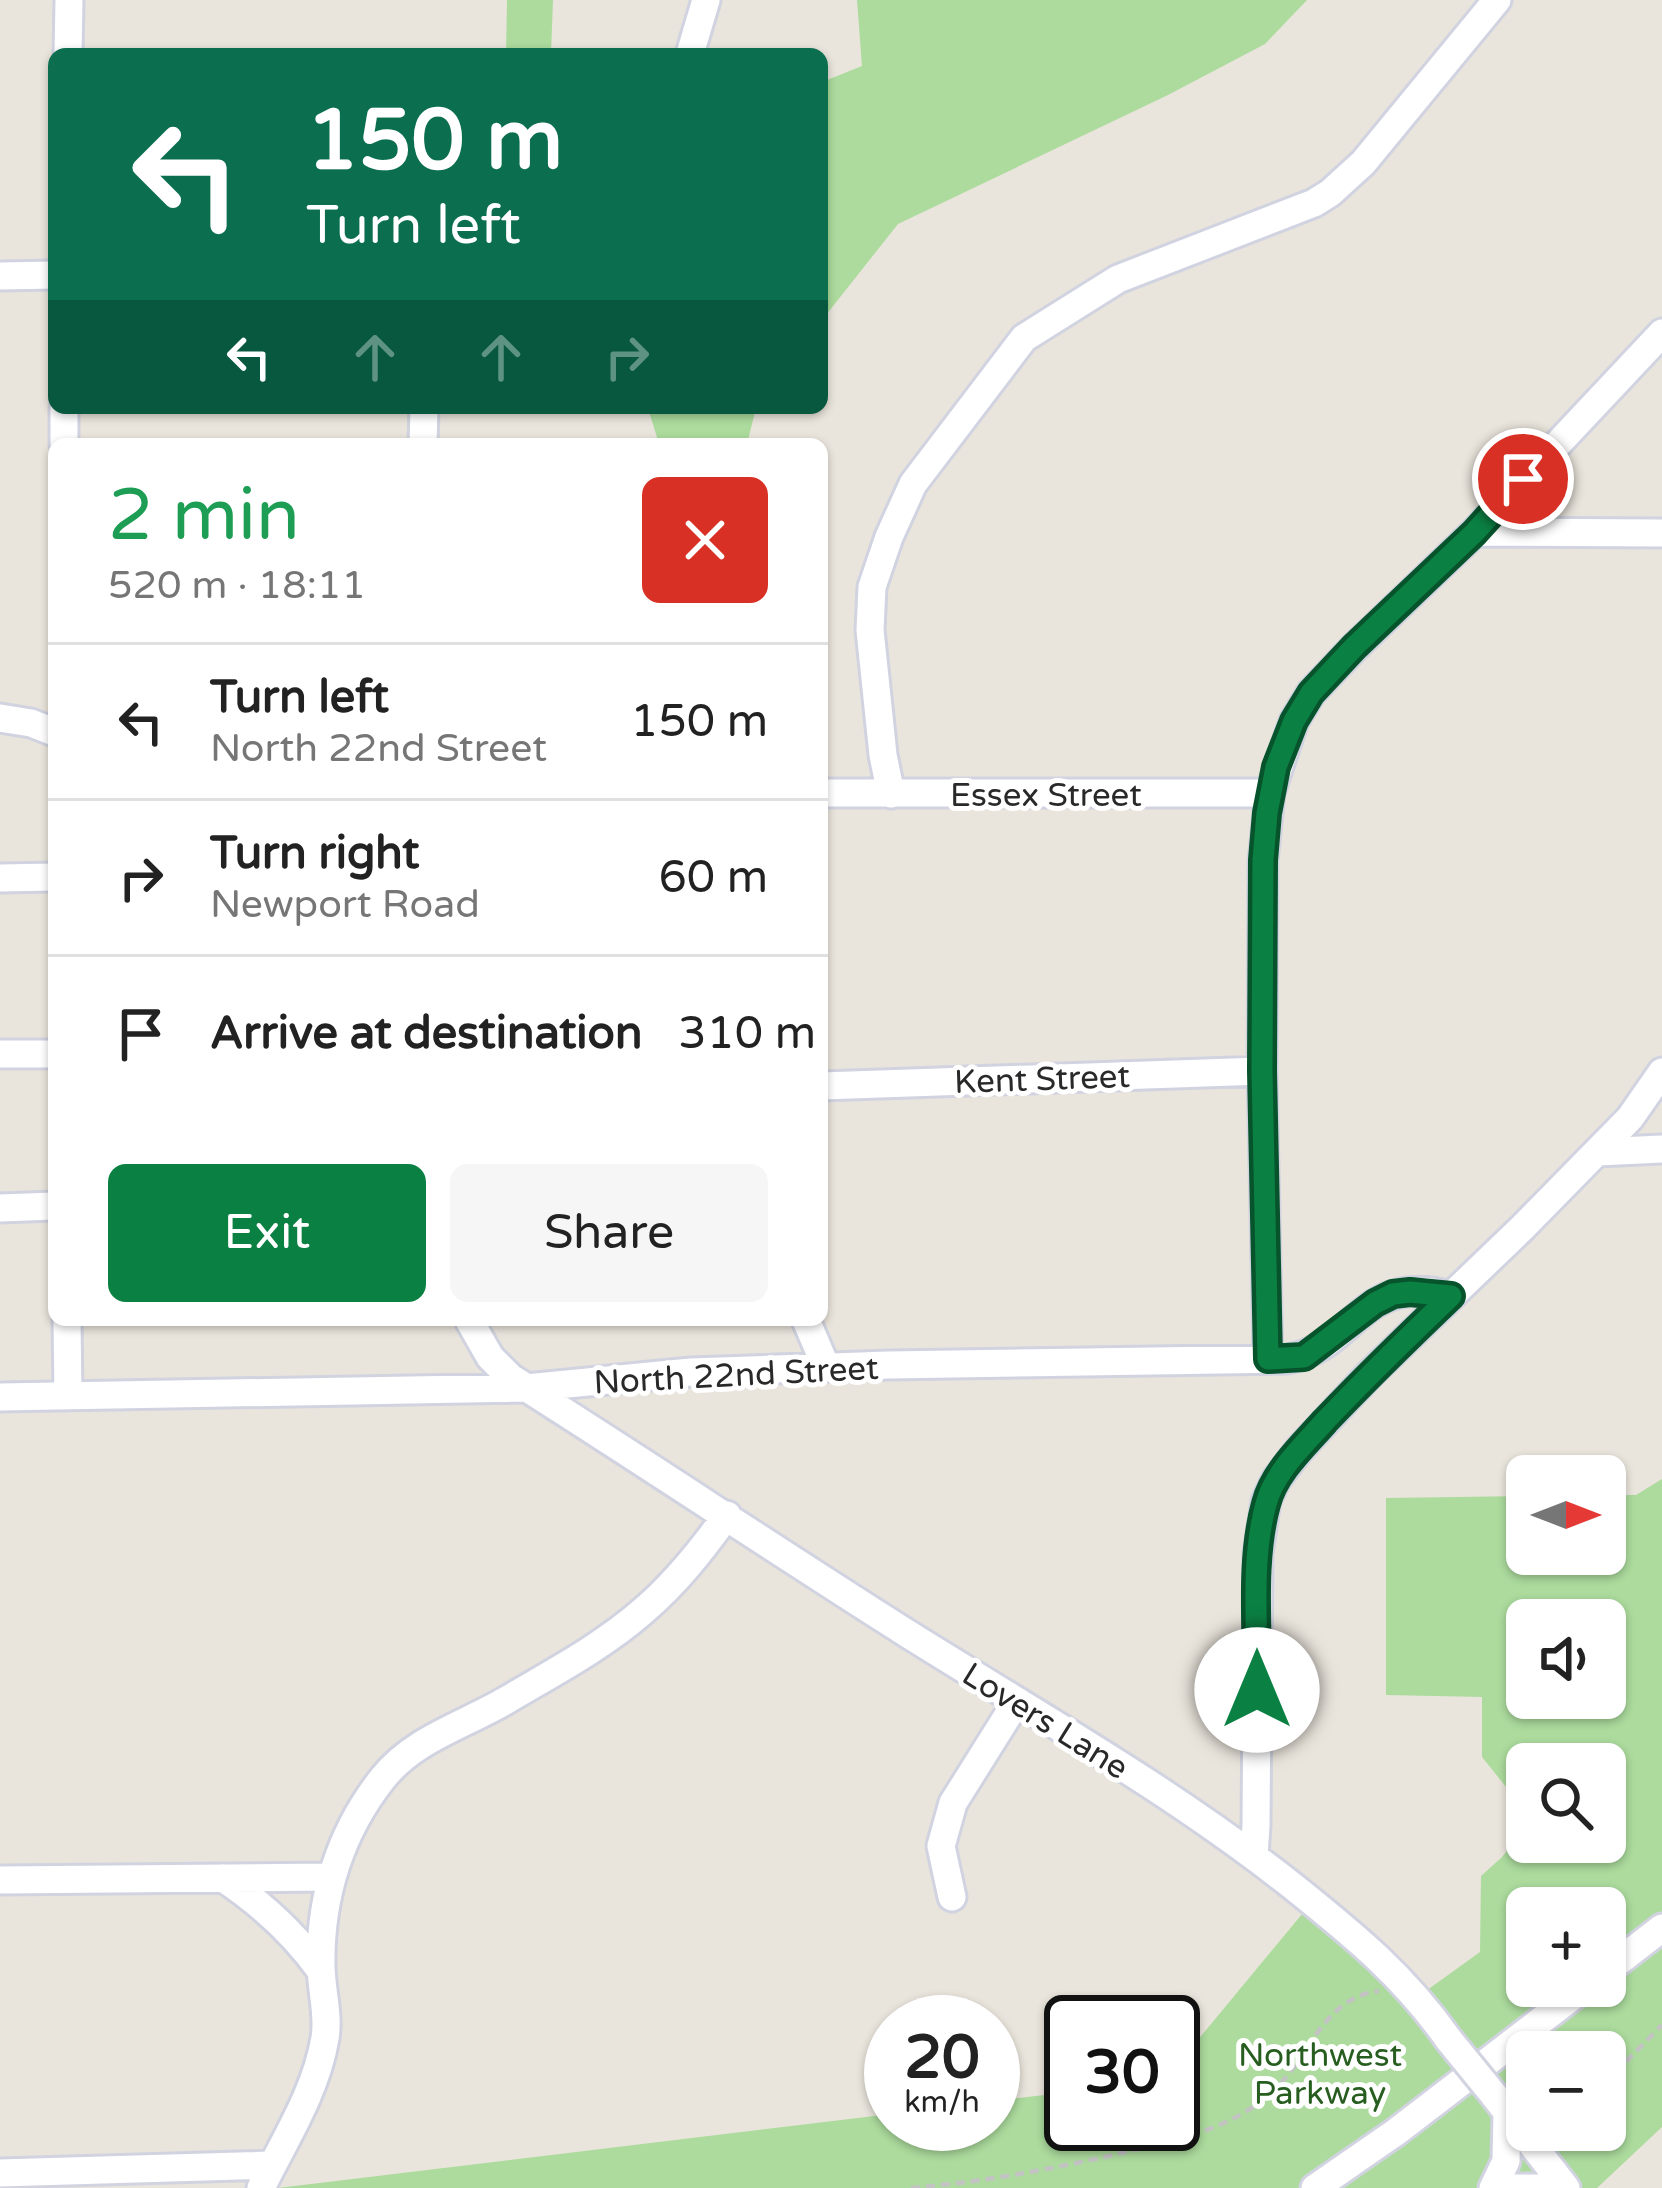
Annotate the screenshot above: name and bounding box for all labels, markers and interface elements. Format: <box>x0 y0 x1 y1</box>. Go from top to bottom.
text: 150 m <box>306 91 563 192</box>
icon: left <box>108 96 264 252</box>
text: Turn left <box>306 193 521 258</box>
icon: left <box>216 324 282 390</box>
icon: ahead <box>342 324 408 390</box>
icon: ahead <box>468 324 534 390</box>
icon: right <box>594 324 660 390</box>
pin <box>1472 428 1574 530</box>
icon: arrive <box>1490 446 1556 512</box>
text: 2 min <box>108 473 300 560</box>
button: close <box>642 477 768 603</box>
text: 520 m · 18:11 <box>108 562 366 609</box>
text: Turn left <box>210 671 389 725</box>
icon: left <box>108 689 174 755</box>
text: 150 m <box>630 695 768 749</box>
text: North 22nd Street <box>210 725 547 772</box>
street label: Essex Street <box>950 776 1142 815</box>
text: Turn right <box>210 827 419 881</box>
icon: right <box>108 845 174 911</box>
text: 60 m <box>658 851 768 905</box>
text: Newport Road <box>210 881 480 928</box>
icon: arrive <box>108 1001 174 1067</box>
text: Arrive at destination <box>210 1007 642 1061</box>
text: 310 m <box>678 1007 816 1061</box>
street label: Kent Street <box>953 1057 1131 1102</box>
button: Exit <box>108 1164 426 1302</box>
button: Share <box>450 1164 768 1302</box>
street label: North 22nd Street <box>593 1349 880 1402</box>
north arrow <box>1506 1455 1626 1575</box>
map controls <box>1506 1455 1626 2151</box>
button: sound <box>1506 1599 1626 1719</box>
position arrow <box>1194 1627 1320 1753</box>
street label: Lovers Lane <box>955 1655 1135 1788</box>
button: search <box>1506 1743 1626 1863</box>
button: + <box>1506 1887 1626 2007</box>
speed limit sign: 30 <box>1044 1995 1200 2151</box>
text: 20 <box>904 2022 980 2094</box>
button: − <box>1506 2031 1626 2151</box>
park label: Northwest Parkway <box>1238 2036 1402 2113</box>
text: km/h <box>904 2084 980 2121</box>

